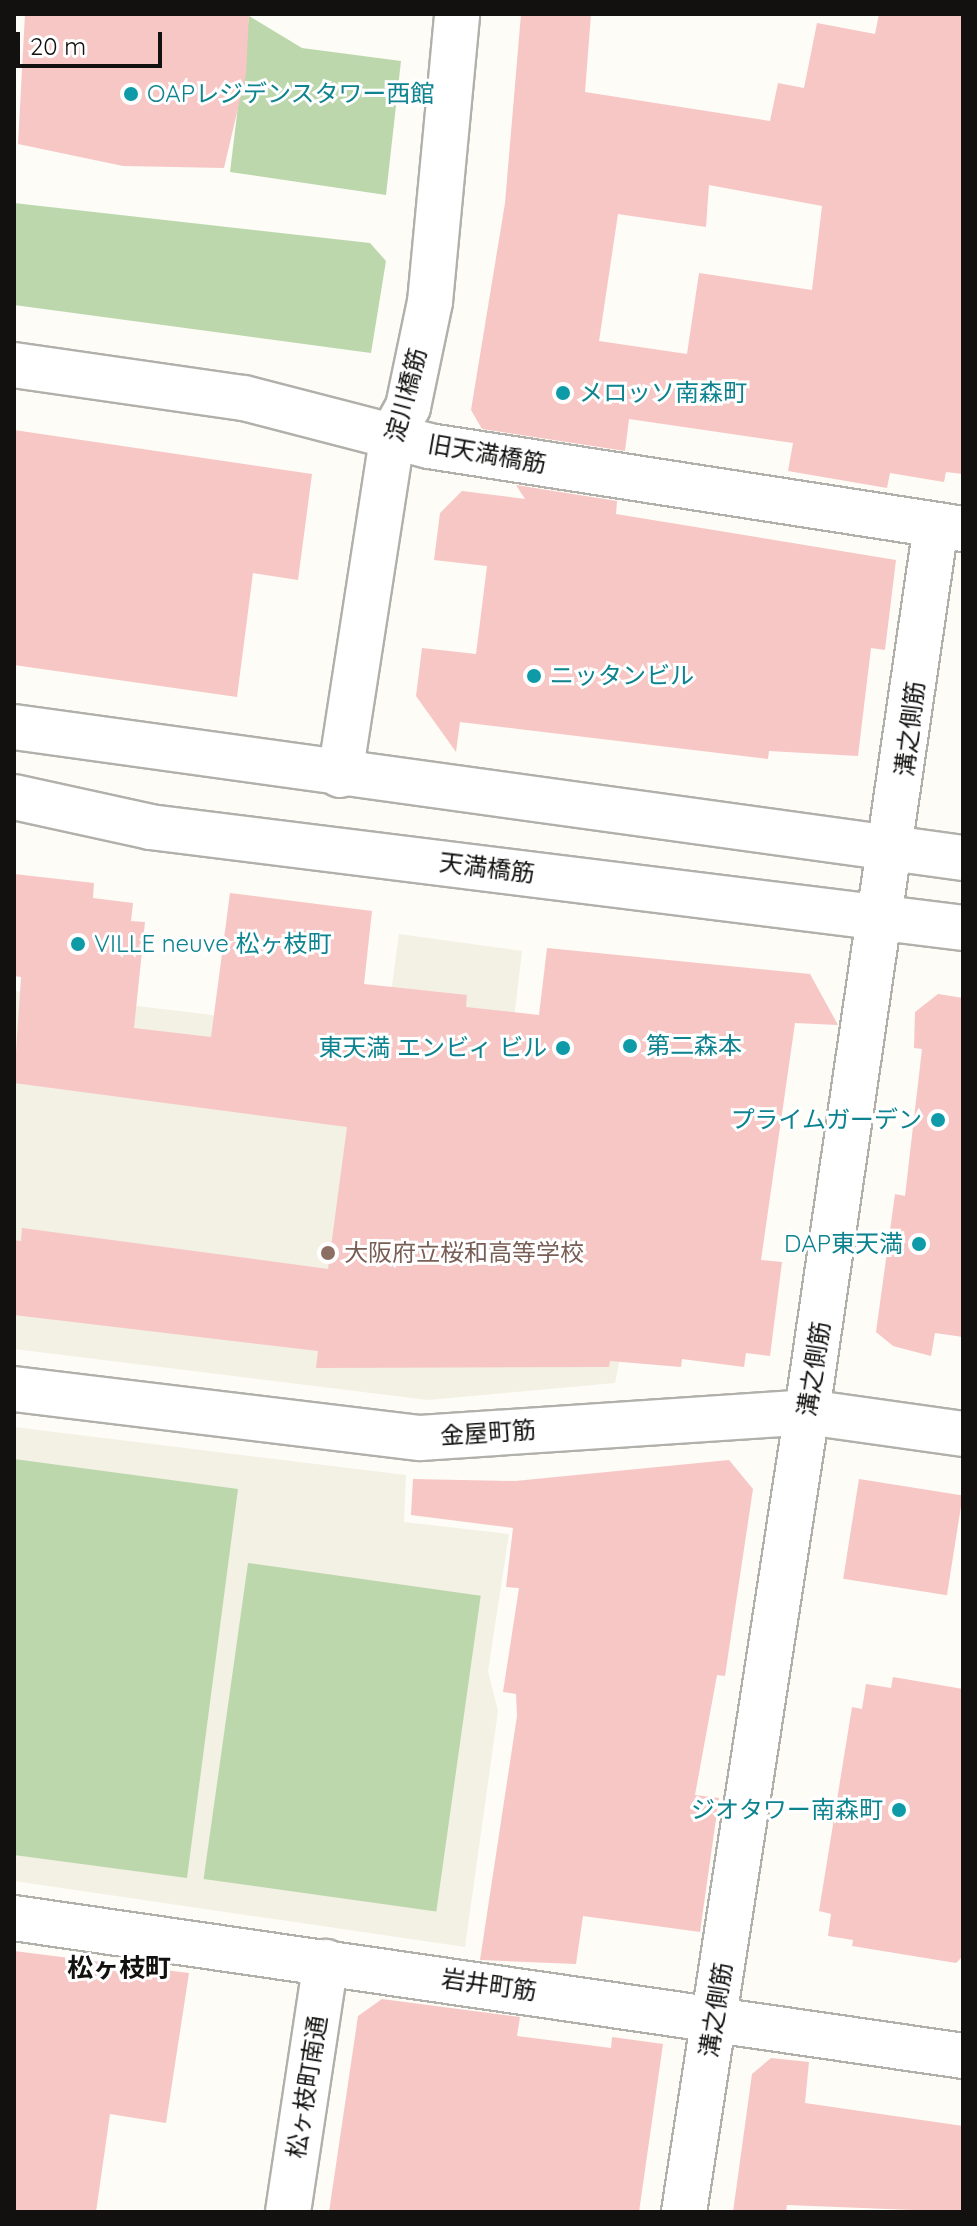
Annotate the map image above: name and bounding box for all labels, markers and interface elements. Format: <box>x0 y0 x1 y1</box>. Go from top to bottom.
scale bar <box>20 16 166 66</box>
text: 20 m <box>30 31 86 61</box>
place label: OAPレジデンスタワー西館 <box>147 80 435 108</box>
marker: OAPレジデンスタワー西館 <box>122 85 140 103</box>
street label: 淀川橋筋 <box>380 345 432 445</box>
place label: メロッソ南森町 <box>579 379 747 407</box>
marker: メロッソ南森町 <box>554 384 572 402</box>
street label: 旧天満橋筋 <box>425 429 549 479</box>
place label: ニッタンビル <box>550 662 694 690</box>
marker: ニッタンビル <box>525 667 543 685</box>
street label: 溝之側筋 <box>890 680 930 778</box>
street label: 天満橋筋 <box>438 848 536 888</box>
place label: VILLE neuve 松ヶ枝町 <box>94 930 331 958</box>
marker: VILLE neuve 松ヶ枝町 <box>69 935 87 953</box>
place label: 第二森本 <box>646 1032 742 1060</box>
place label: 東天満 エンビィ ビル <box>318 1034 547 1062</box>
marker: 第二森本 <box>621 1037 639 1055</box>
marker: 東天満 エンビィ ビル <box>554 1039 572 1057</box>
place label: プライムガーデン <box>730 1106 922 1134</box>
marker: プライムガーデン <box>929 1111 947 1129</box>
place label: DAP東天満 <box>784 1230 903 1258</box>
marker: DAP東天満 <box>910 1235 928 1253</box>
place label: 大阪府立桜和高等学校 <box>344 1239 584 1267</box>
marker: 大阪府立桜和高等学校 <box>319 1244 337 1262</box>
street label: 溝之側筋 <box>792 1319 836 1419</box>
street label: 金屋町筋 <box>439 1415 537 1451</box>
place label: ジオタワー南森町 <box>691 1796 883 1824</box>
marker: ジオタワー南森町 <box>890 1801 908 1819</box>
district label: 松ヶ枝町 <box>67 1952 171 1984</box>
street label: 溝之側筋 <box>694 1960 738 2060</box>
street label: 岩井町筋 <box>439 1964 539 2006</box>
street label: 松ヶ枝町南通 <box>282 2014 332 2160</box>

